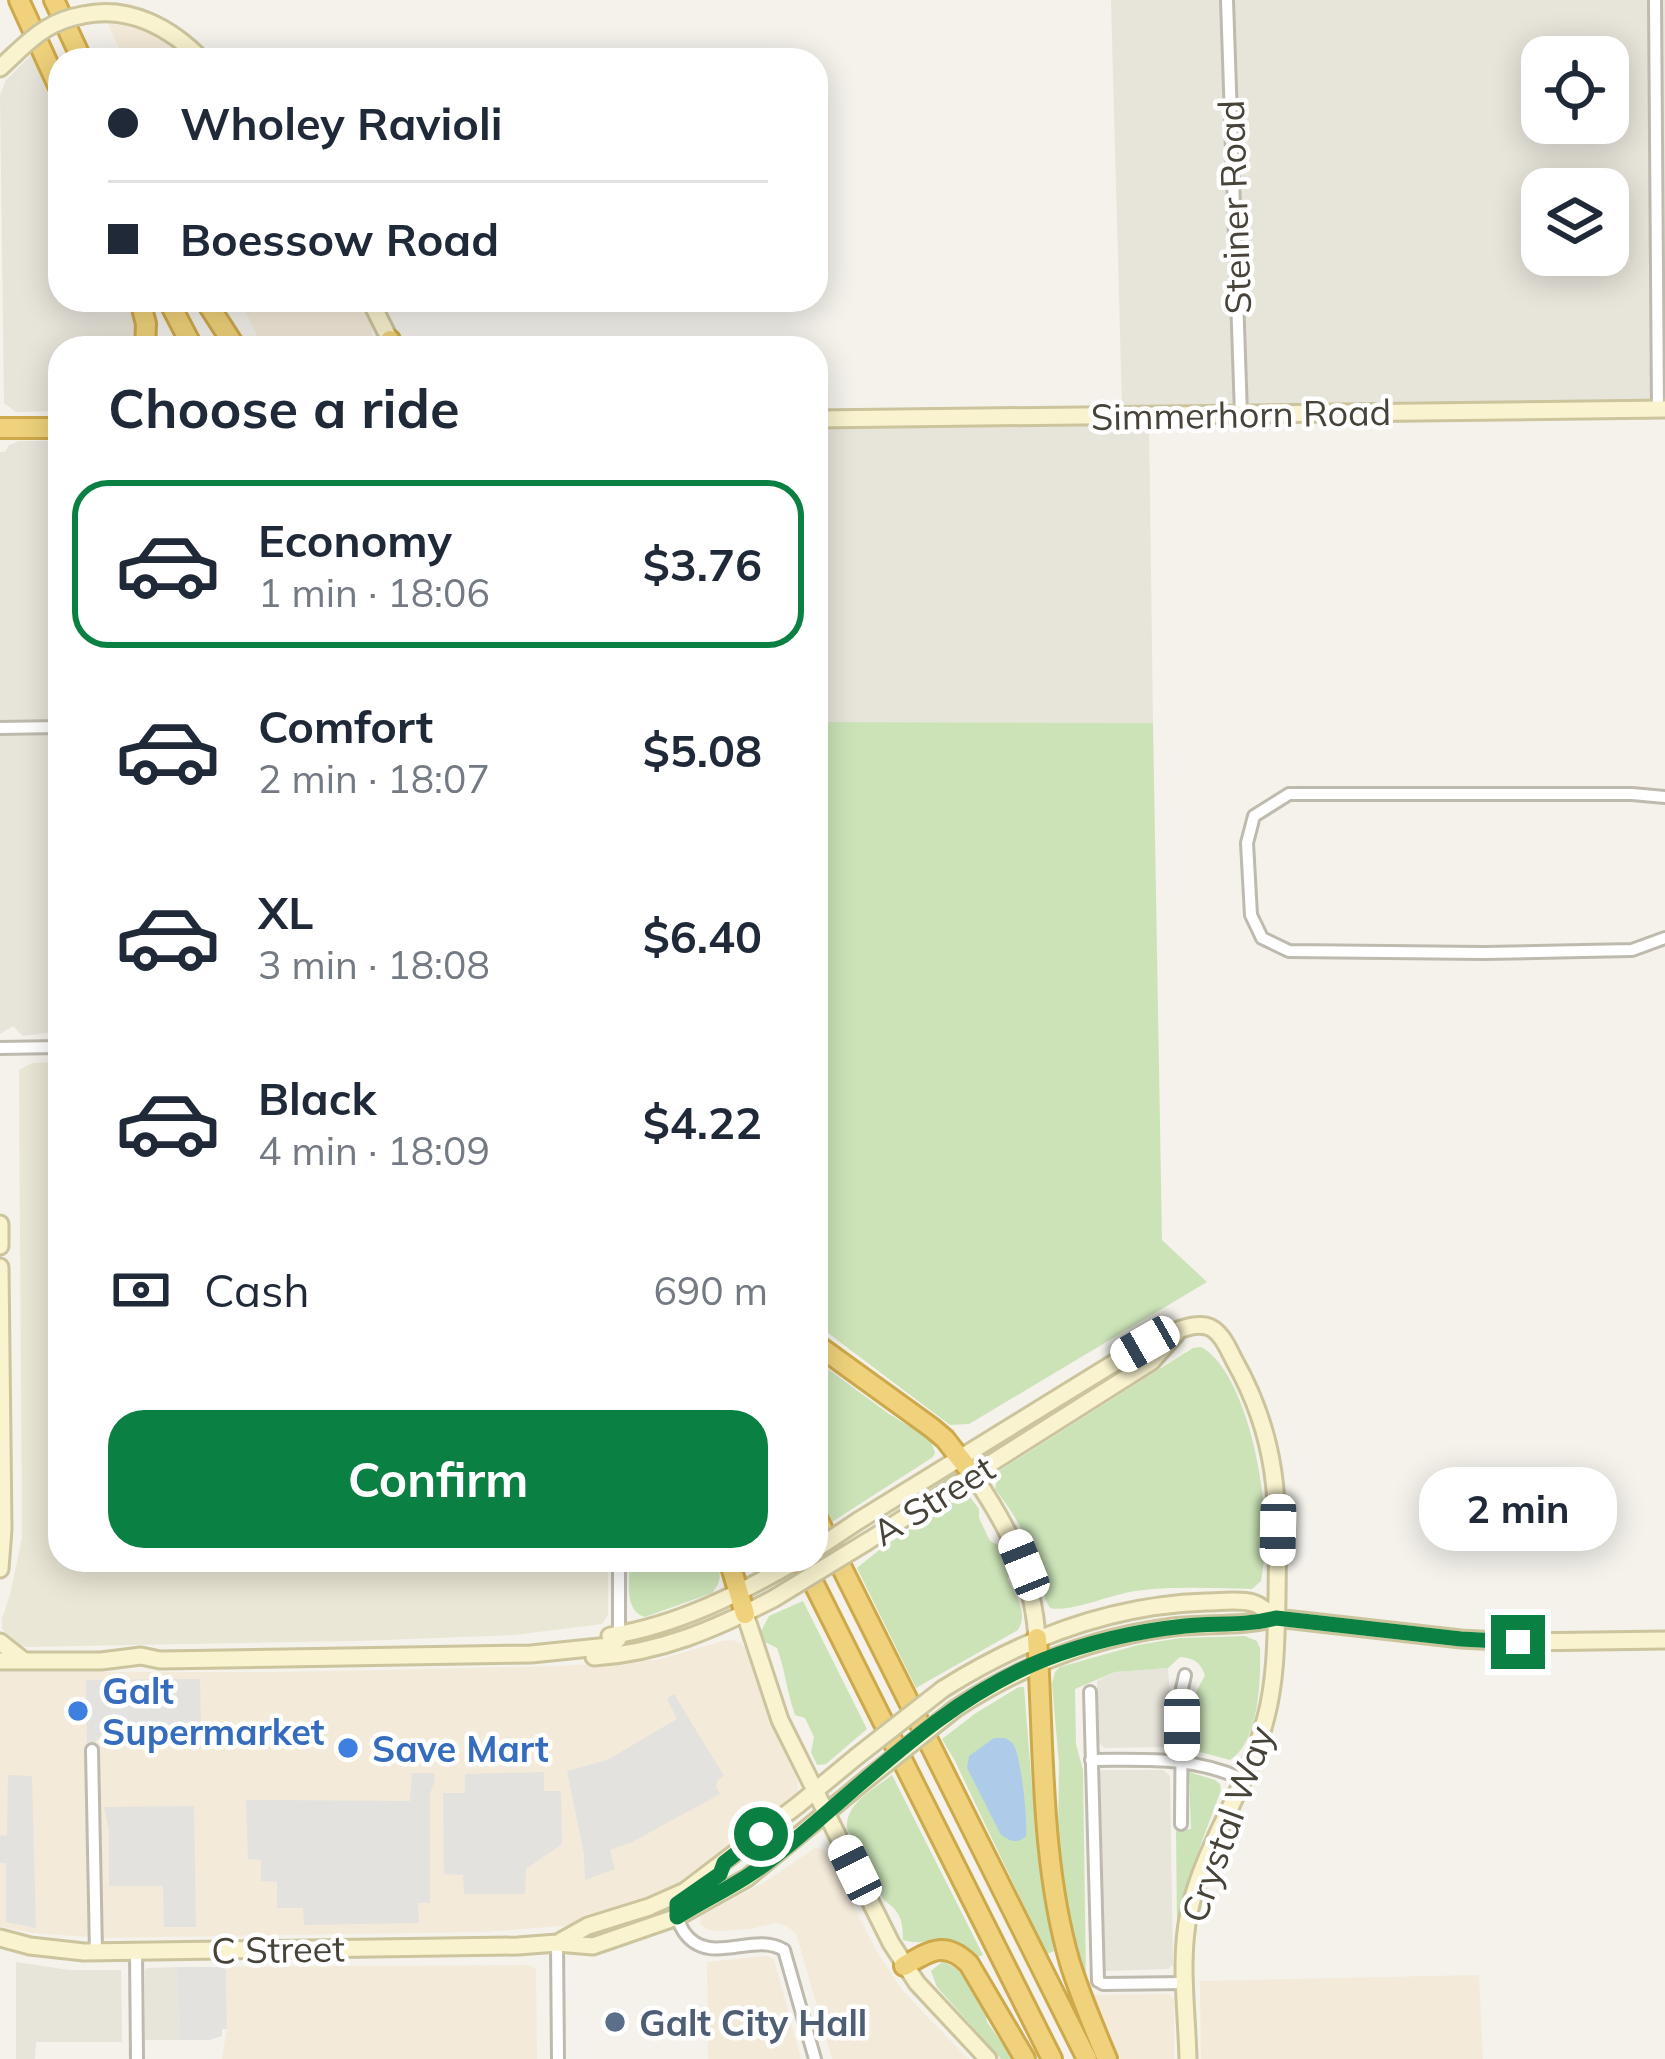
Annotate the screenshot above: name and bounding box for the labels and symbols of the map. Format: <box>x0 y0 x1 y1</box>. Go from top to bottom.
street label: Steiner Road <box>1208 99 1260 315</box>
street label: Simmerhorn Road <box>1090 389 1392 439</box>
car <box>1105 1310 1185 1378</box>
street label: A Street <box>864 1445 1002 1555</box>
callout: 2 min <box>1419 1468 1617 1552</box>
car <box>1259 1494 1297 1566</box>
car <box>994 1525 1054 1605</box>
route end <box>1491 1615 1545 1669</box>
place label: Galt Supermarket <box>102 1668 325 1754</box>
car <box>1164 1689 1200 1761</box>
marker: Galt Supermarket <box>65 1698 91 1724</box>
street label: Crystal Way <box>1171 1720 1283 1928</box>
place label: Save Mart <box>372 1726 549 1771</box>
marker: Save Mart <box>335 1735 361 1761</box>
route start <box>734 1807 788 1861</box>
car <box>823 1830 887 1910</box>
street label: C Street <box>211 1925 345 1973</box>
place label: Galt City Hall <box>639 2000 867 2045</box>
marker: Galt City Hall <box>602 2009 628 2035</box>

